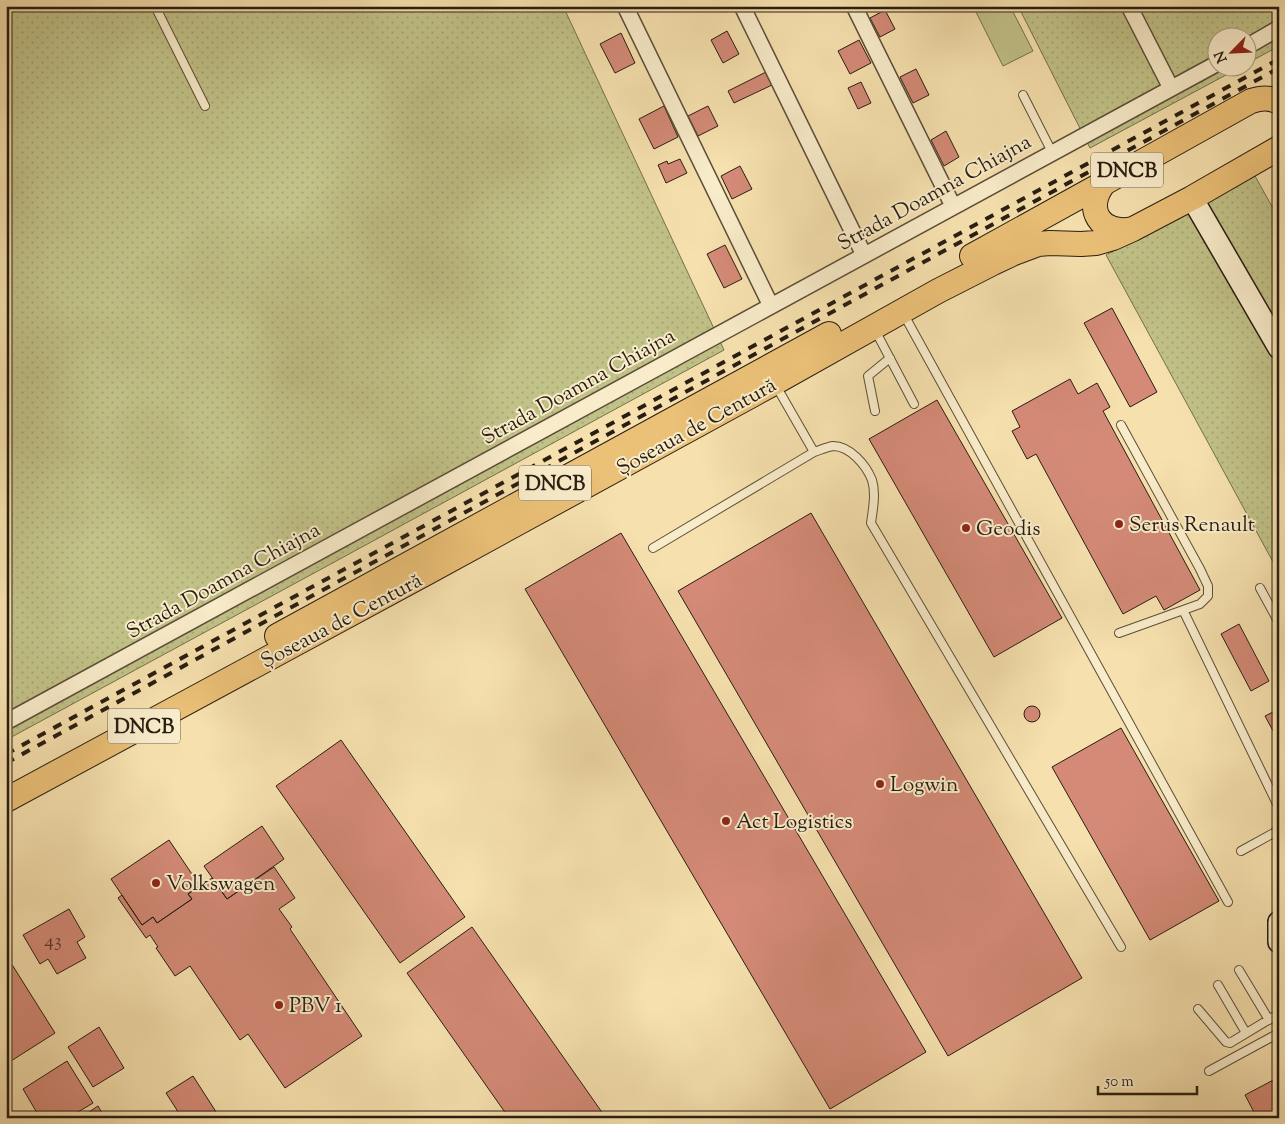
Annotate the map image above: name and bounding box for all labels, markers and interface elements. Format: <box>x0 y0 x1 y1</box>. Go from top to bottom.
north arrow <box>1208 28 1258 78</box>
text: N <box>1211 47 1233 66</box>
street label: Strada Doamna Chiajna <box>833 128 1038 260</box>
road number: DNCB <box>1091 152 1163 188</box>
street label: Strada Doamna Chiajna <box>477 322 682 454</box>
street label: Șoseaua de Centură <box>612 371 783 484</box>
road number: DNCB <box>519 466 591 500</box>
place label: Serus Renault <box>1129 511 1255 541</box>
place label: Geodis <box>976 515 1041 545</box>
street label: Strada Doamna Chiajna <box>122 516 327 648</box>
marker: Serus Renault <box>1113 518 1125 530</box>
marker: Geodis <box>960 522 972 534</box>
street label: Șoseaua de Centură <box>256 566 428 677</box>
road number: DNCB <box>108 708 180 744</box>
place label: Logwin <box>890 771 958 801</box>
marker: Logwin <box>874 778 886 790</box>
place label: Act Logistics <box>736 808 852 838</box>
marker: Act Logistics <box>720 815 732 827</box>
place label: Volkswagen <box>166 870 275 900</box>
marker: Volkswagen <box>150 877 162 889</box>
house number: 43 <box>44 928 62 955</box>
place label: PBV 1 <box>289 992 342 1022</box>
marker: PBV 1 <box>273 999 285 1011</box>
scale bar <box>1098 1064 1196 1096</box>
text: 50 m <box>1104 1072 1134 1093</box>

